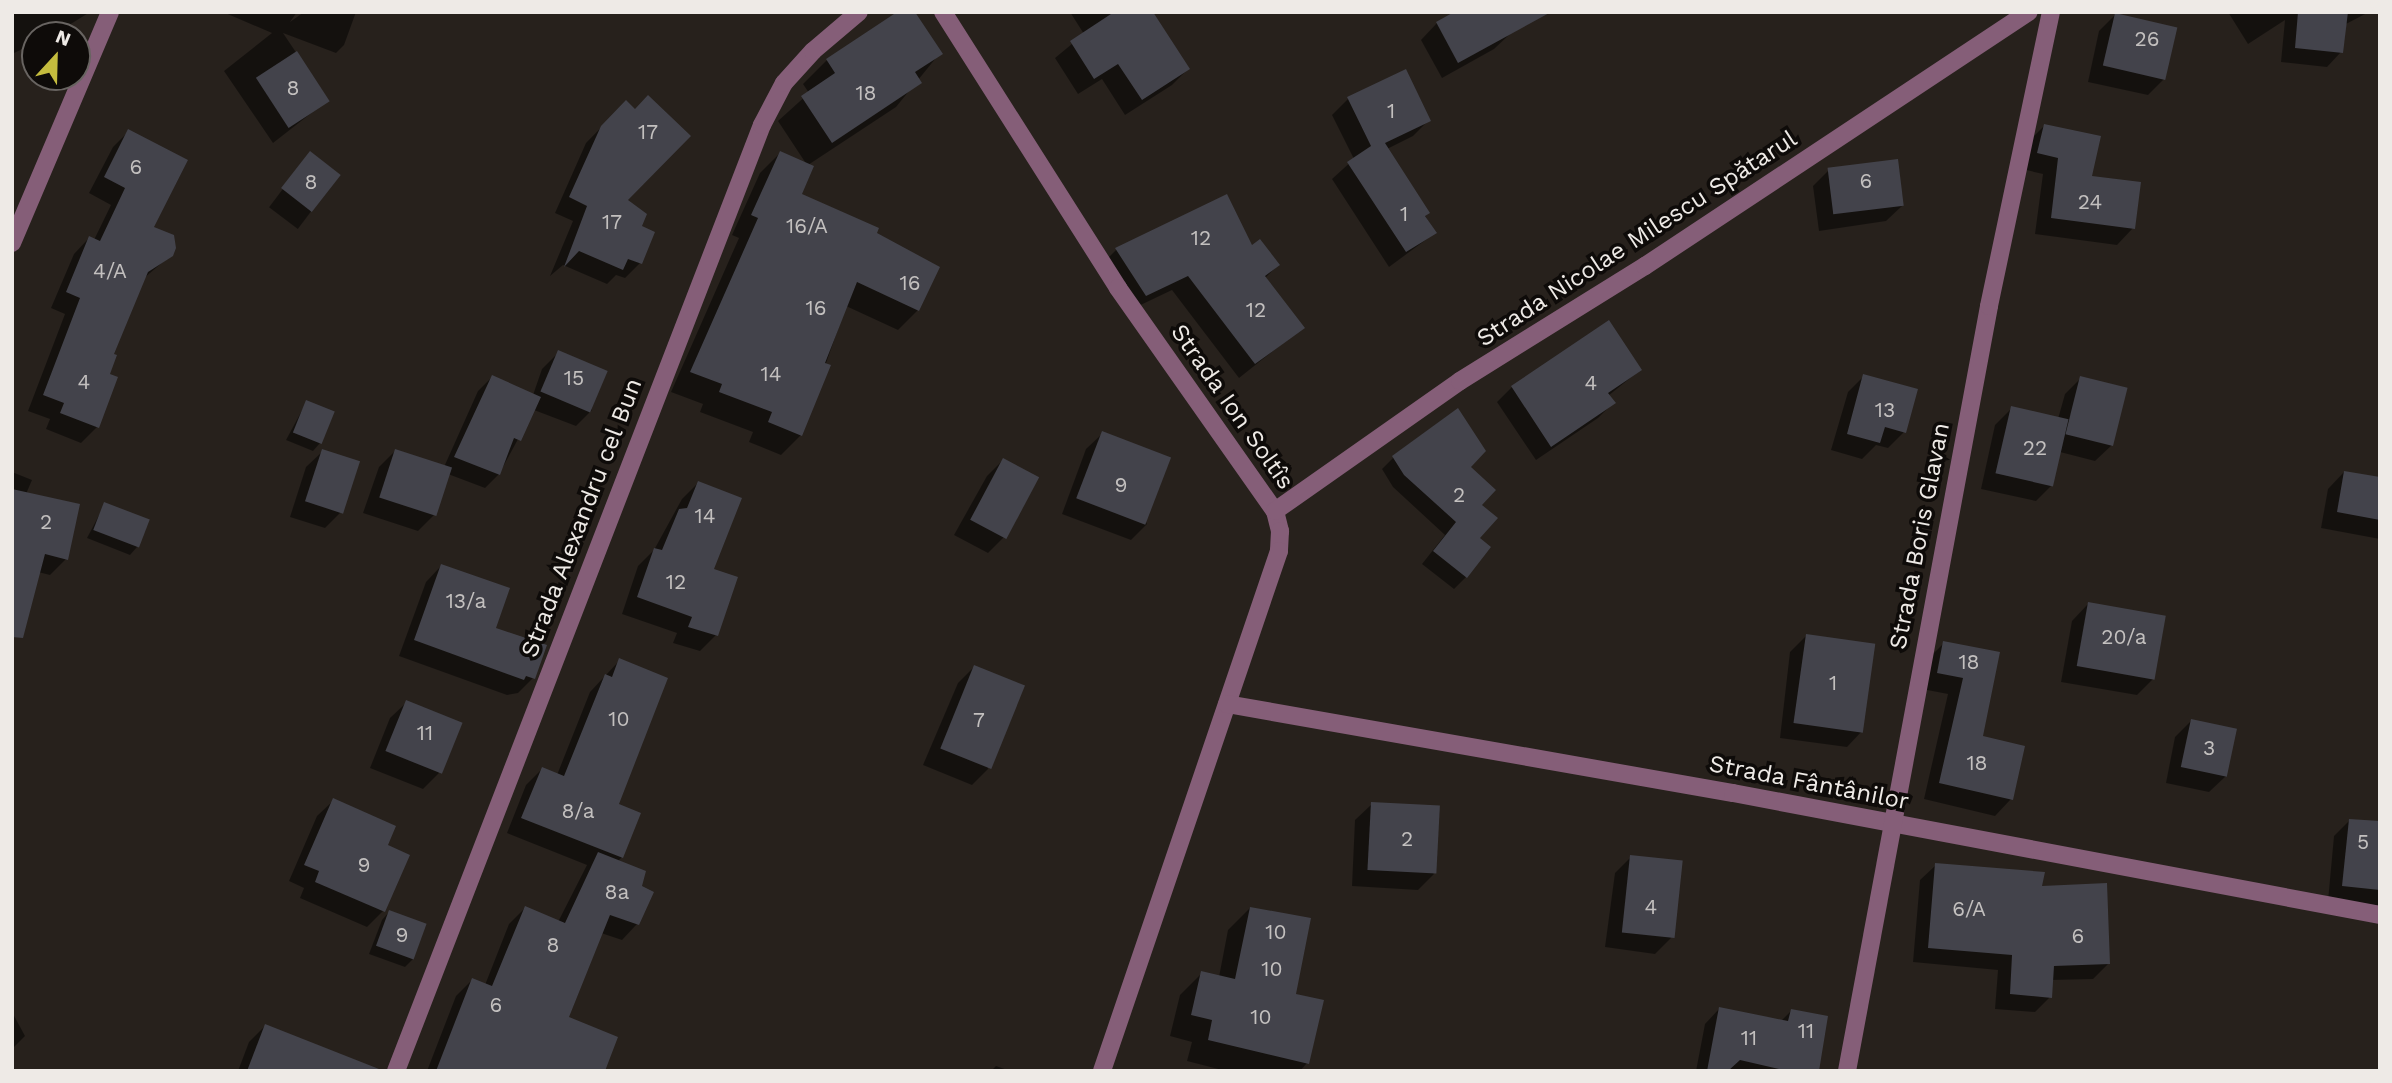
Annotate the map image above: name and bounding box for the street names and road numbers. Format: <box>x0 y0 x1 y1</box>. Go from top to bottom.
street label: Strada Nicolae Milescu Spătarul <box>1471 124 1803 354</box>
street label: Strada Ion Soltîs <box>1164 319 1300 495</box>
street label: Strada Alexandru cel Bun <box>515 373 649 663</box>
street label: Strada Boris Glavan <box>1884 420 1956 652</box>
street label: Strada Fântânilor <box>1706 749 1912 817</box>

